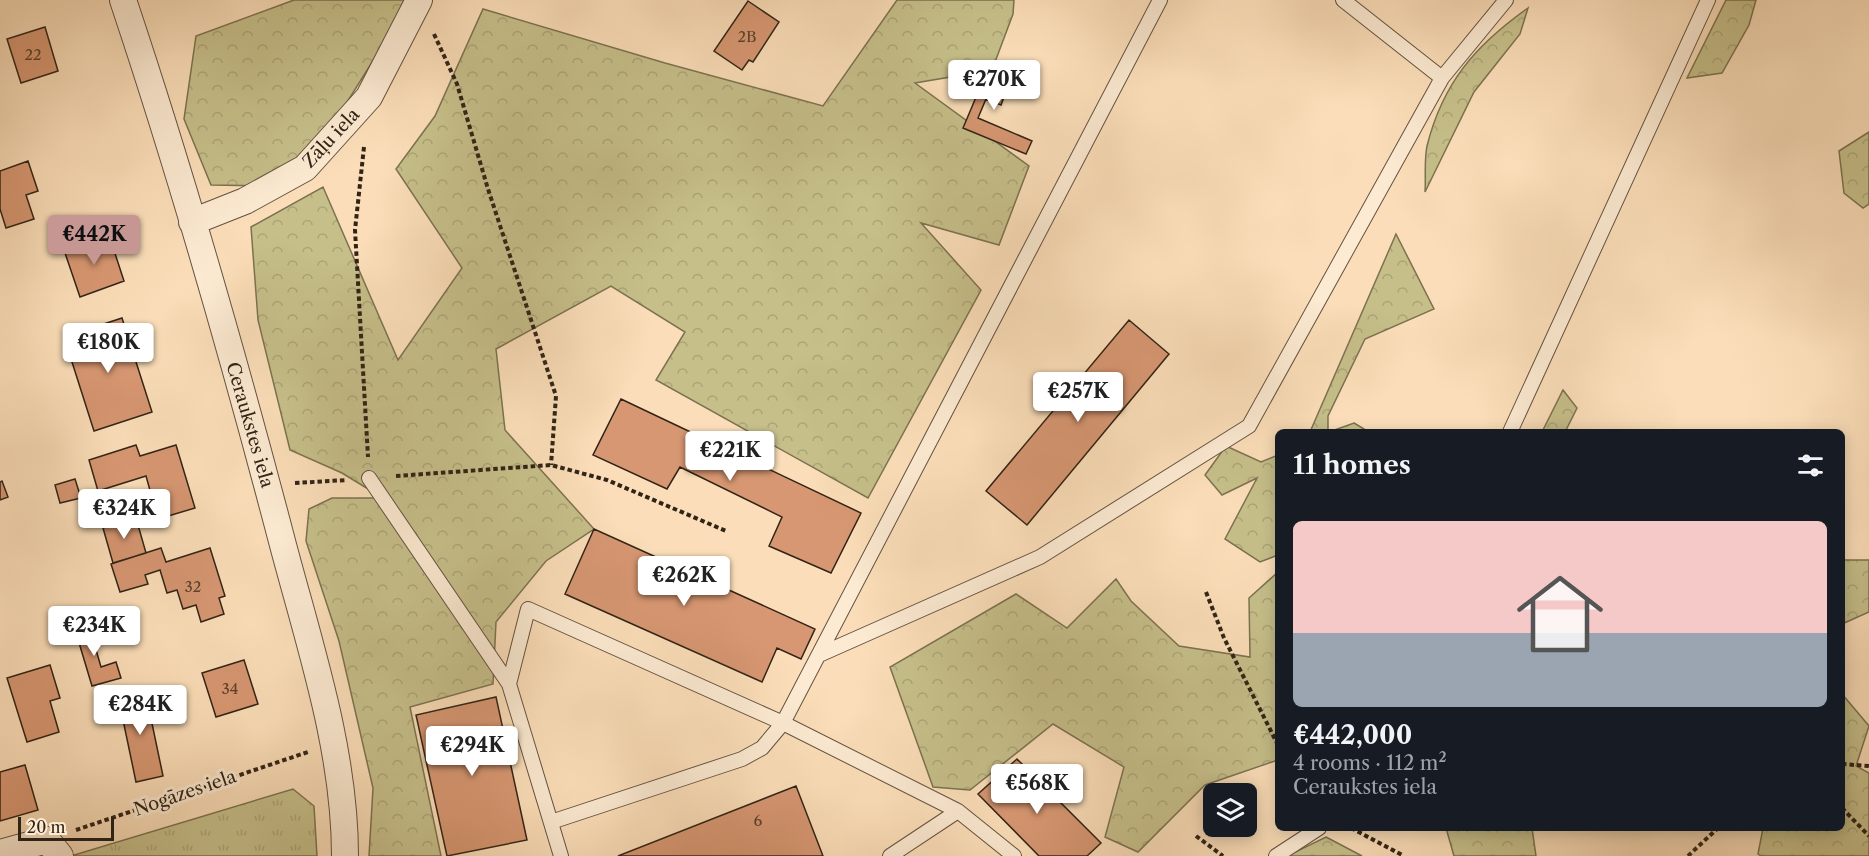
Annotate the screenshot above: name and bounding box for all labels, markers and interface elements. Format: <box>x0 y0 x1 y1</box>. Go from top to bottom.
house number: 2B <box>737 27 757 46</box>
house number: 22 <box>24 45 42 64</box>
pin: €270K <box>952 60 1036 111</box>
text: €270K <box>962 67 1026 91</box>
street label: Zāļu iela <box>298 103 364 172</box>
pin: €442K <box>52 215 136 266</box>
text: €442K <box>62 222 126 246</box>
pin: €180K <box>66 323 150 374</box>
text: €180K <box>77 330 139 354</box>
street label: Ceraukstes iela <box>222 360 279 491</box>
pin: €257K <box>1036 372 1120 423</box>
text: €257K <box>1047 379 1109 403</box>
pin: €221K <box>688 431 772 482</box>
text: €221K <box>699 438 761 462</box>
text: 11 homes <box>1293 449 1411 481</box>
icon: filters <box>1794 449 1827 482</box>
pin: €324K <box>82 489 166 540</box>
text: €324K <box>92 496 156 520</box>
pin: €262K <box>642 556 726 607</box>
icon: home <box>1506 560 1614 668</box>
text: €262K <box>652 563 716 587</box>
house number: 32 <box>185 577 201 596</box>
pin: €234K <box>52 606 136 657</box>
text: €234K <box>62 613 126 637</box>
house number: 34 <box>222 679 238 698</box>
pin: €284K <box>98 685 182 736</box>
text: €284K <box>108 692 172 716</box>
text: €442,000 <box>1293 719 1412 751</box>
pin: €294K <box>430 726 514 777</box>
text: €294K <box>440 733 504 757</box>
text: 4 rooms · 112 m² <box>1293 751 1447 775</box>
pin: €568K <box>995 764 1079 815</box>
street label: Nogāzes iela <box>131 765 240 821</box>
text: €568K <box>1005 771 1069 795</box>
text: Ceraukstes iela <box>1293 775 1437 799</box>
map controls <box>1203 783 1257 837</box>
button: layers <box>1203 783 1257 837</box>
house number: 6 <box>754 811 763 830</box>
scale bar <box>18 814 114 842</box>
text: 20 m <box>27 817 66 837</box>

